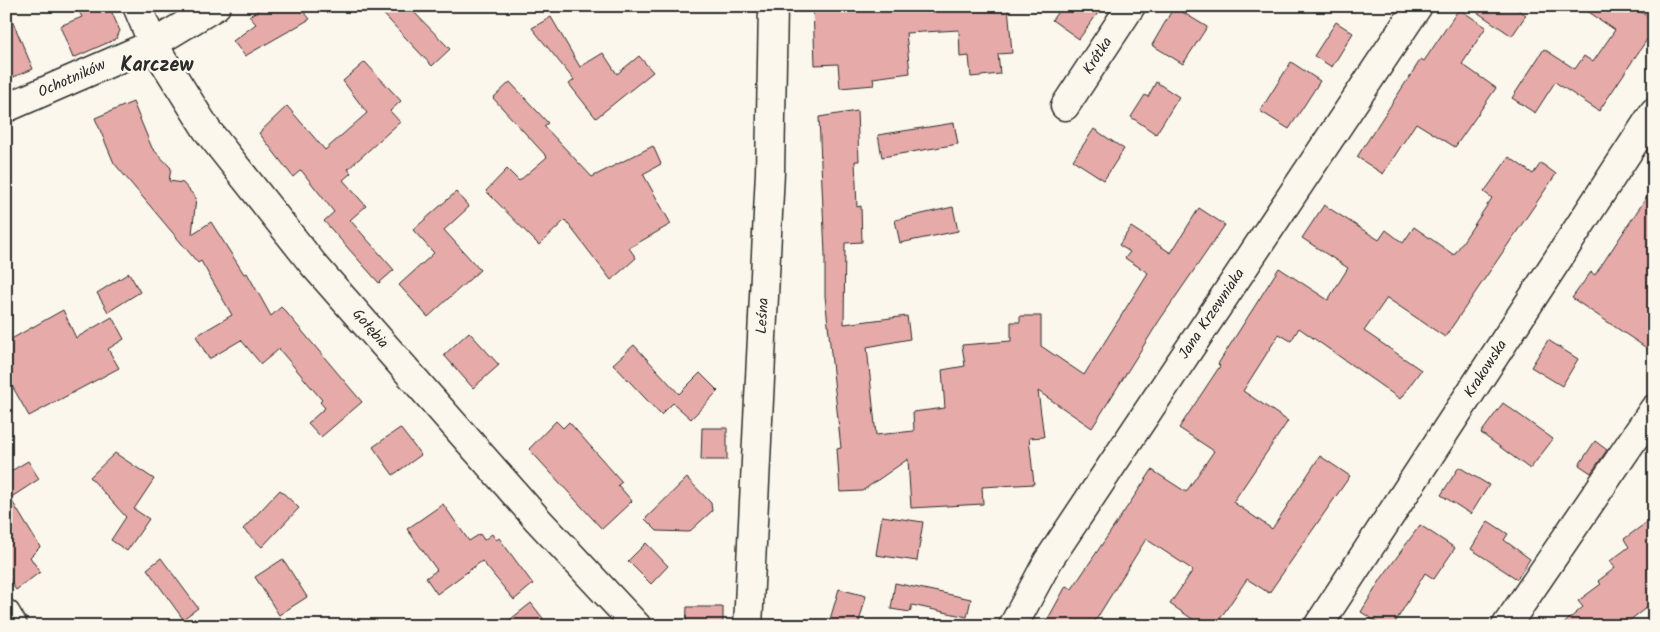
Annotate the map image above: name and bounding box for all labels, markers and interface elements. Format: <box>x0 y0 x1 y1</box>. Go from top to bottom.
street label: Krótka <box>1077 32 1119 80</box>
district label: Karczew <box>121 50 194 82</box>
street label: Ochotników <box>34 53 111 105</box>
street label: Jana Krzewniaka <box>1173 264 1251 364</box>
street label: Leśna <box>750 297 776 335</box>
street label: Gołębia <box>346 304 394 354</box>
street label: Krakowska <box>1458 335 1514 403</box>

